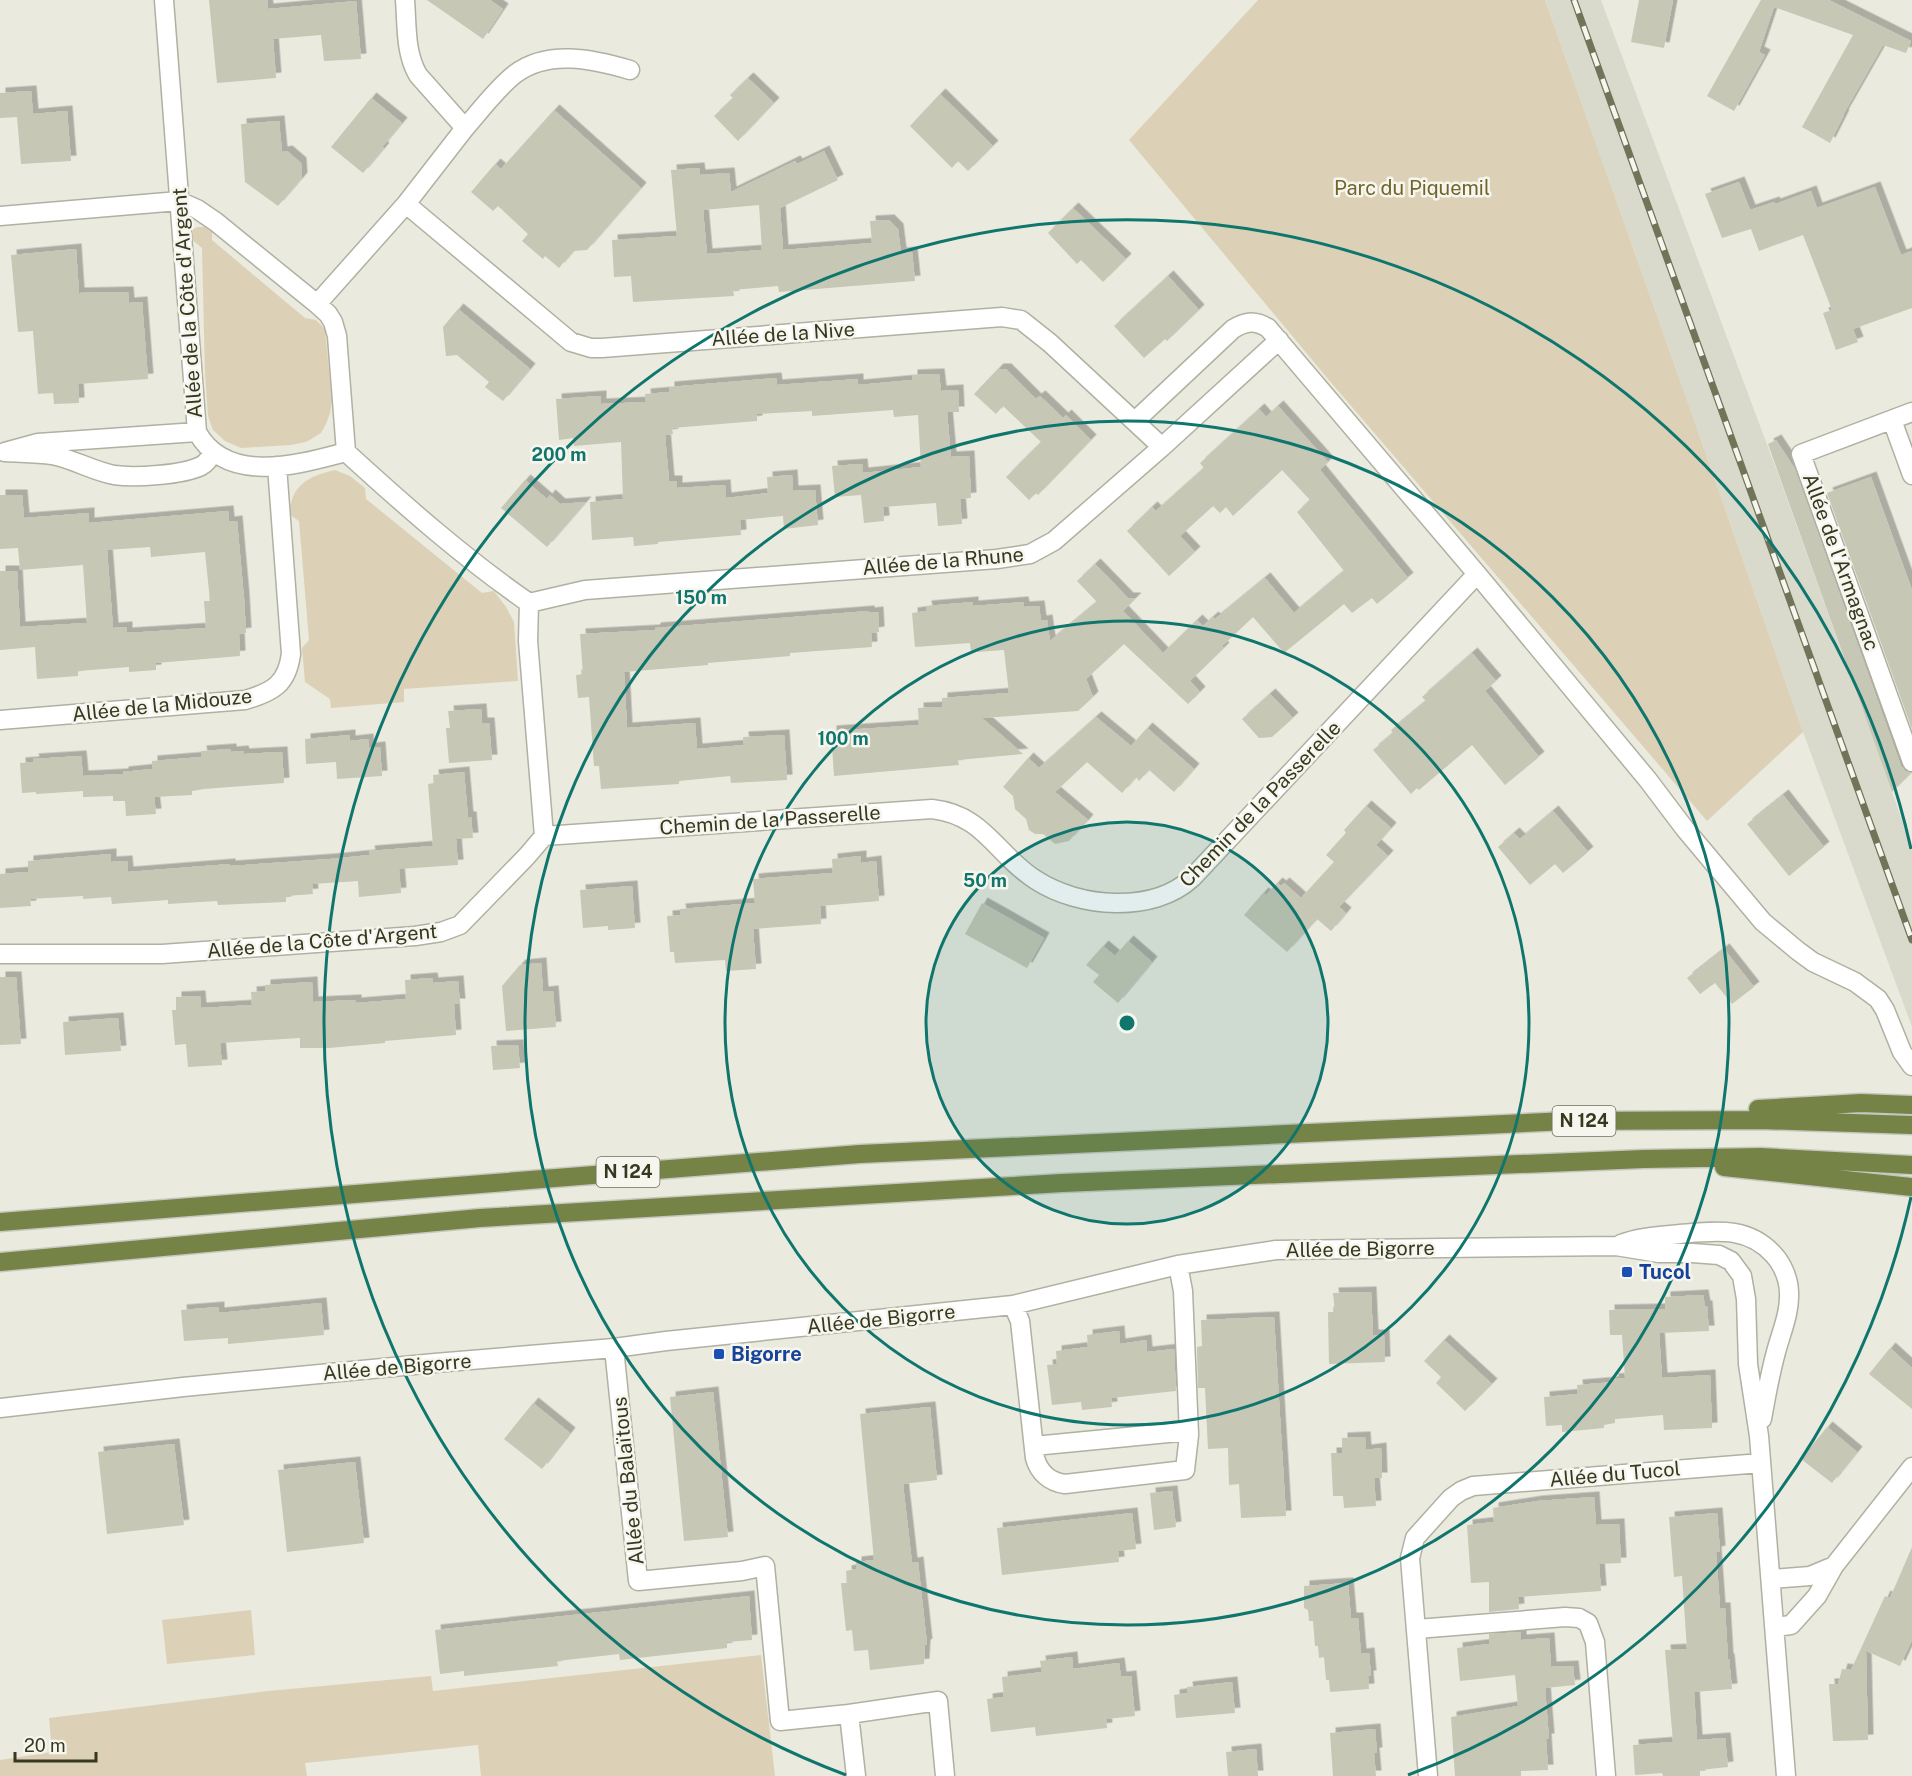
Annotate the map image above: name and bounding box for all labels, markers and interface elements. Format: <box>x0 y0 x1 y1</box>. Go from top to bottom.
park label: Parc du Piquemil <box>1334 176 1490 200</box>
street label: Allée de la Côte d'Argent <box>167 187 207 419</box>
street label: Allée de la Nive <box>710 317 856 351</box>
text: 200 m <box>532 444 586 465</box>
street label: Allée de l'Armagnac <box>1798 470 1884 654</box>
street label: Allée de la Rhune <box>861 542 1025 580</box>
text: 150 m <box>675 587 727 608</box>
street label: Allée de la Midouze <box>71 684 253 726</box>
street label: Chemin de la Passerelle <box>1174 716 1346 892</box>
text: 100 m <box>817 728 869 749</box>
street label: Chemin de la Passerelle <box>659 800 881 840</box>
text: 50 m <box>963 870 1007 891</box>
street label: Allée de la Côte d'Argent <box>206 919 438 963</box>
centre of rings <box>1117 1013 1137 1033</box>
road number: N 124 <box>1552 1106 1616 1136</box>
road number: N 124 <box>596 1157 660 1187</box>
street label: Allée de Bigorre <box>1285 1236 1435 1262</box>
place label: Tucol <box>1639 1260 1691 1284</box>
marker: Tucol <box>1620 1265 1634 1279</box>
street label: Allée de Bigorre <box>806 1299 956 1339</box>
place label: Bigorre <box>731 1342 802 1366</box>
marker: Bigorre <box>712 1347 726 1361</box>
street label: Allée de Bigorre <box>322 1349 472 1385</box>
street label: Allée du Balaïtous <box>607 1396 649 1566</box>
street label: Allée du Tucol <box>1548 1456 1682 1492</box>
scale bar <box>15 1725 96 1763</box>
text: 20 m <box>24 1735 66 1756</box>

